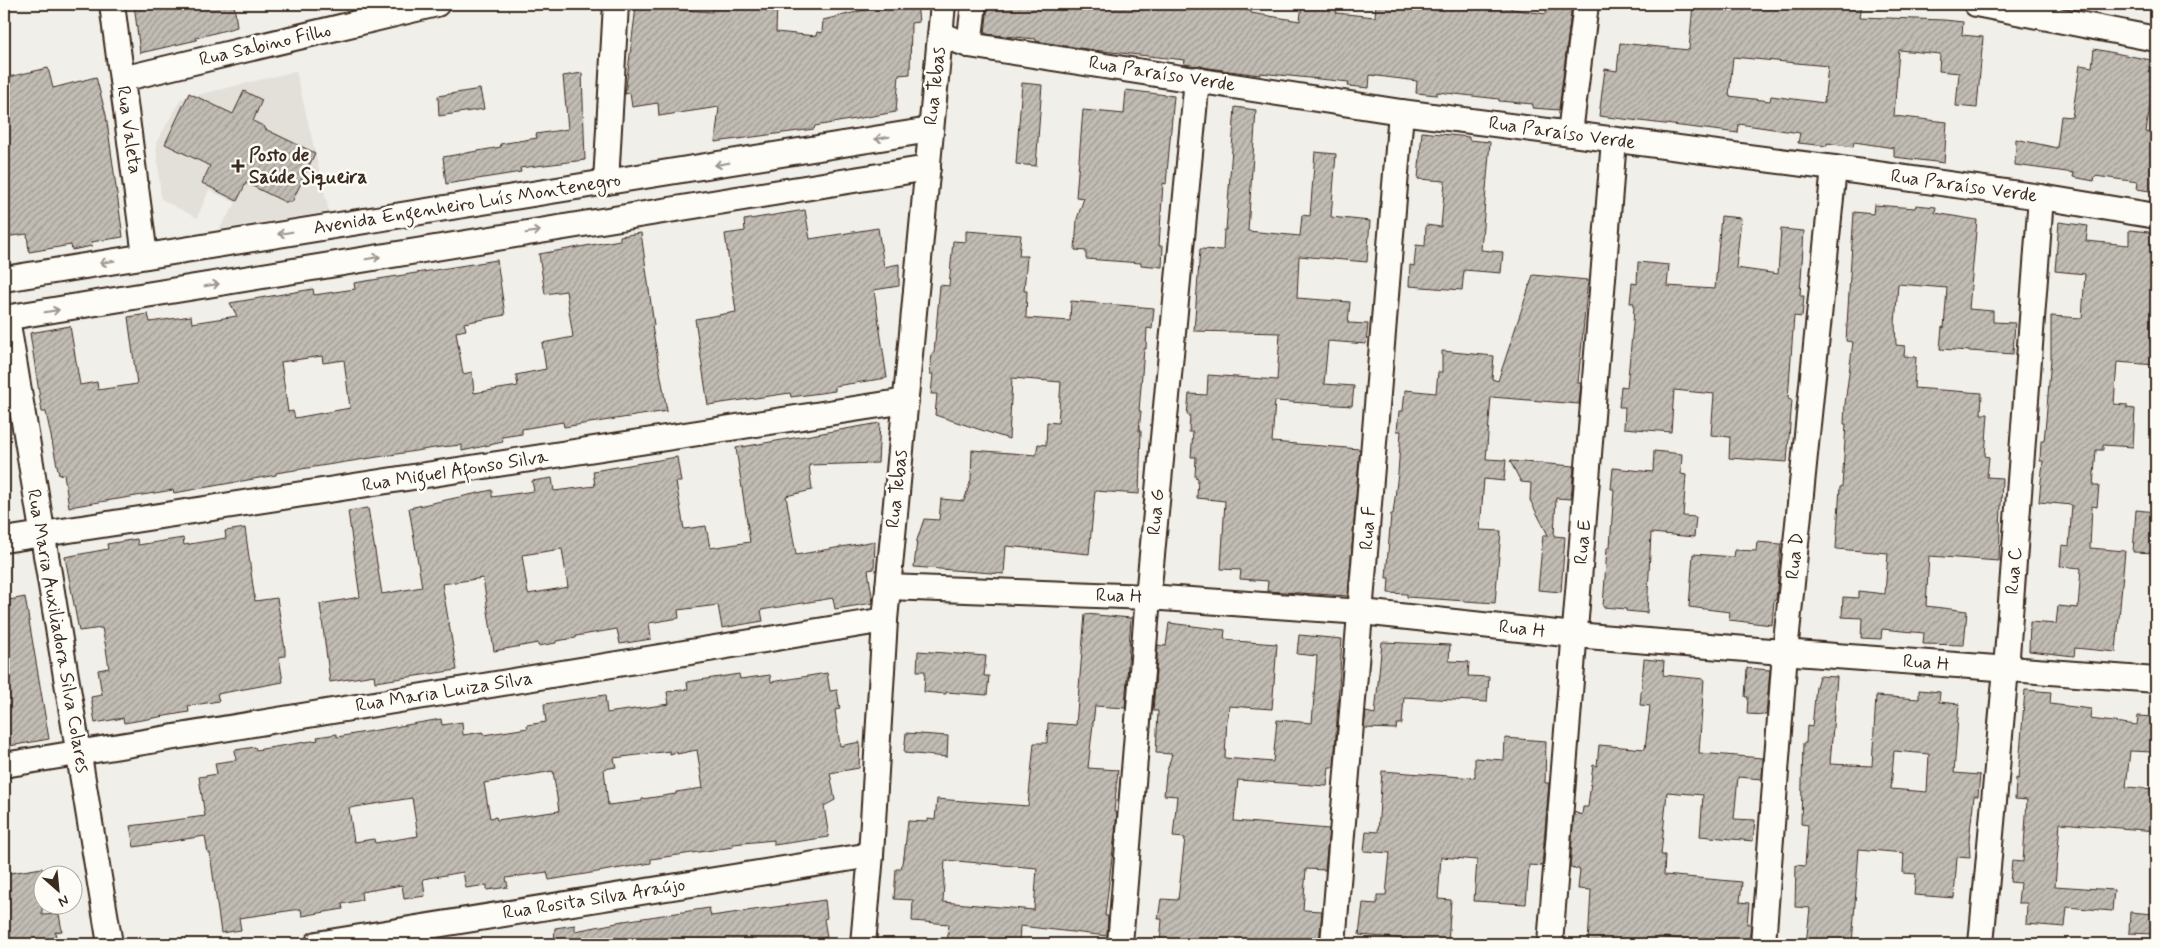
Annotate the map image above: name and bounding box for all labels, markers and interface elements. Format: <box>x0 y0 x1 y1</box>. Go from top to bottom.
street label: Rua Sabino Filho <box>197 18 334 72</box>
street label: Rua Tebas <box>918 45 952 127</box>
street label: Rua Paraíso Verde <box>1087 50 1237 98</box>
street label: Rua Valeta <box>110 84 148 176</box>
street label: Rua Paraíso Verde <box>1487 110 1637 156</box>
one-way arrow <box>875 133 891 143</box>
place label: Posto de Saúde Siqueira <box>249 143 368 191</box>
marker: Posto de Saúde Siqueira <box>231 159 245 173</box>
one-way arrow <box>714 159 730 169</box>
street label: Rua Paraíso Verde <box>1889 163 2039 209</box>
street label: Avenida Engenheiro Luís Montenegro <box>312 167 623 244</box>
one-way arrow <box>525 226 541 236</box>
one-way arrow <box>277 229 293 239</box>
one-way arrow <box>364 253 380 263</box>
one-way arrow <box>99 257 115 267</box>
one-way arrow <box>204 280 220 290</box>
one-way arrow <box>44 305 60 315</box>
street label: Rua Miguel Afonso Silva <box>360 444 551 501</box>
street label: Rua Tebas <box>880 448 914 530</box>
street label: Rua Maria Auxiliadora Silva Colares <box>21 487 95 775</box>
street label: Rua G <box>1142 488 1170 536</box>
street label: Rua F <box>1354 505 1382 551</box>
street label: Rua E <box>1569 518 1597 566</box>
street label: Rua D <box>1780 531 1810 581</box>
street label: Rua C <box>2000 546 2028 596</box>
street label: Rua H <box>1095 583 1143 609</box>
street label: Rua H <box>1498 614 1546 644</box>
street label: Rua H <box>1902 649 1950 677</box>
street label: Rua Maria Luiza Silva <box>354 666 534 718</box>
north arrow <box>32 866 82 916</box>
street label: Rua Rosita Silva Araújo <box>501 872 687 926</box>
text: N <box>55 891 72 911</box>

